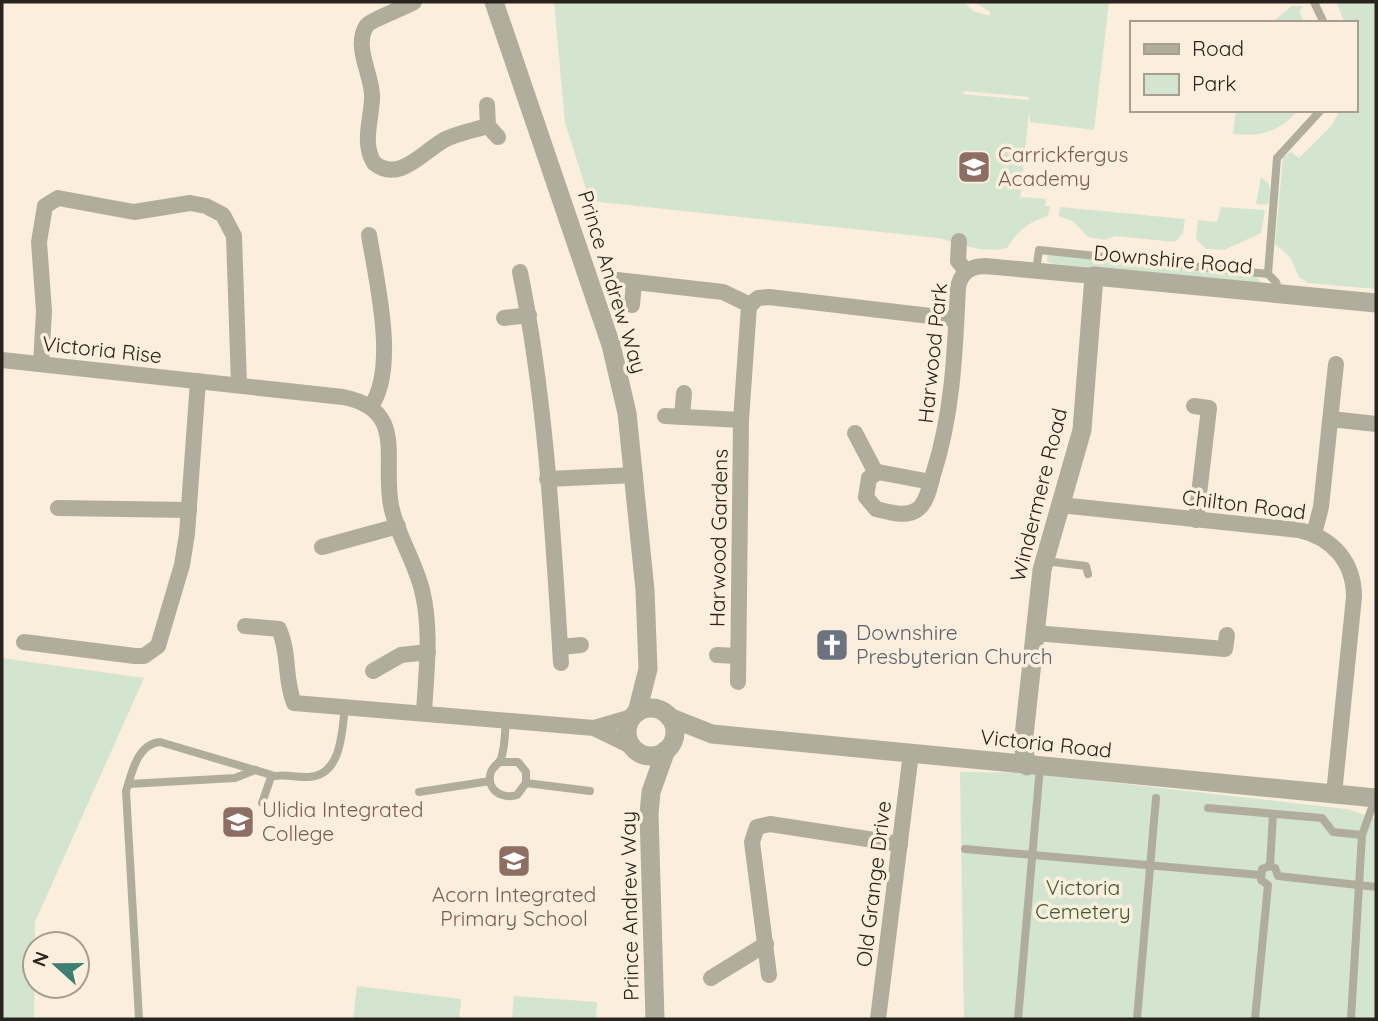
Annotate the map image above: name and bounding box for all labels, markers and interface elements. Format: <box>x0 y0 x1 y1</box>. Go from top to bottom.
legend <box>1130 21 1357 112</box>
text: Road <box>1192 35 1244 61</box>
text: Park <box>1192 70 1236 96</box>
place label: Carrickfergus Academy <box>998 141 1128 191</box>
school or university icon: Carrickfergus Academy <box>955 148 993 186</box>
street label: Prince Andrew Way <box>573 187 653 376</box>
street label: Downshire Road <box>1093 239 1254 279</box>
street label: Harwood Park <box>912 281 952 424</box>
street label: Victoria Rise <box>41 330 163 368</box>
street label: Windermere Road <box>1004 405 1072 584</box>
street label: Harwood Gardens <box>703 449 733 627</box>
street label: Chilton Road <box>1181 484 1308 525</box>
place label: Downshire Presbyterian Church <box>856 619 1053 669</box>
church icon: Downshire Presbyterian Church <box>813 626 851 664</box>
street label: Victoria Road <box>979 723 1113 763</box>
place label: Ulidia Integrated College <box>262 796 423 846</box>
street label: Old Grange Drive <box>850 799 896 968</box>
school or university icon: Ulidia Integrated College <box>219 803 257 841</box>
street label: Prince Andrew Way <box>614 811 644 1001</box>
school or university icon: Acorn Integrated Primary School <box>495 842 533 880</box>
park label: Victoria Cemetery <box>1035 874 1131 924</box>
place label: Acorn Integrated Primary School <box>432 881 596 931</box>
north arrow <box>21 930 91 1000</box>
text: N <box>26 948 54 970</box>

